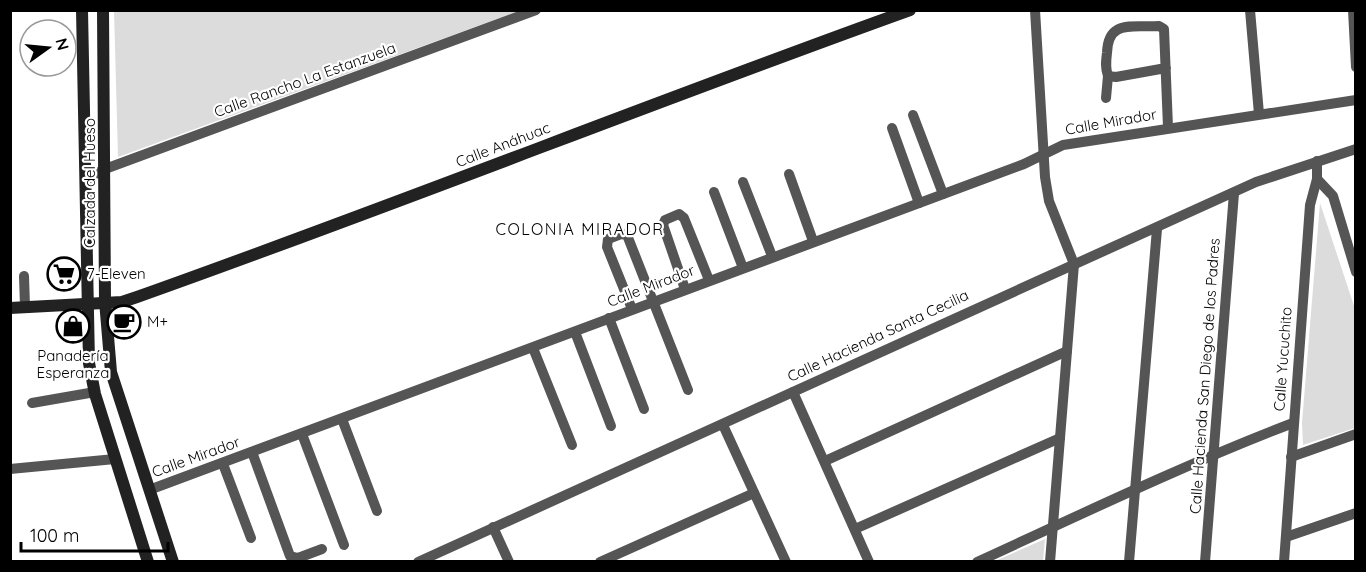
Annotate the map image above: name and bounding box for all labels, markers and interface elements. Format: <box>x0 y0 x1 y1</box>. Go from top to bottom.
north arrow <box>18 18 78 78</box>
text: N <box>51 36 74 52</box>
street label: Calle Rancho La Estanzuela <box>211 38 398 121</box>
street label: Calle Mirador <box>1064 104 1158 139</box>
street label: Calzada del Hueso <box>80 118 99 248</box>
street label: Calle Anáhuac <box>453 118 553 171</box>
district label: COLONIA MIRADOR <box>496 219 664 239</box>
street label: Calle Hacienda San Diego de los Padres <box>1185 237 1224 515</box>
supermarket icon: 7-Eleven <box>46 256 82 292</box>
street label: Calle Mirador <box>604 260 698 311</box>
place label: 7-Eleven <box>87 264 146 283</box>
street label: Calle Hacienda Santa Cecilia <box>784 285 972 386</box>
cafe icon: M+ <box>106 304 142 340</box>
street label: Calle Yucuchito <box>1269 306 1296 412</box>
shop icon: Panadería Esperanza <box>55 308 91 344</box>
place label: M+ <box>147 312 168 331</box>
place label: Panadería Esperanza <box>37 346 109 382</box>
street label: Calle Mirador <box>149 432 243 481</box>
scale bar <box>21 515 168 553</box>
text: 100 m <box>30 524 79 547</box>

